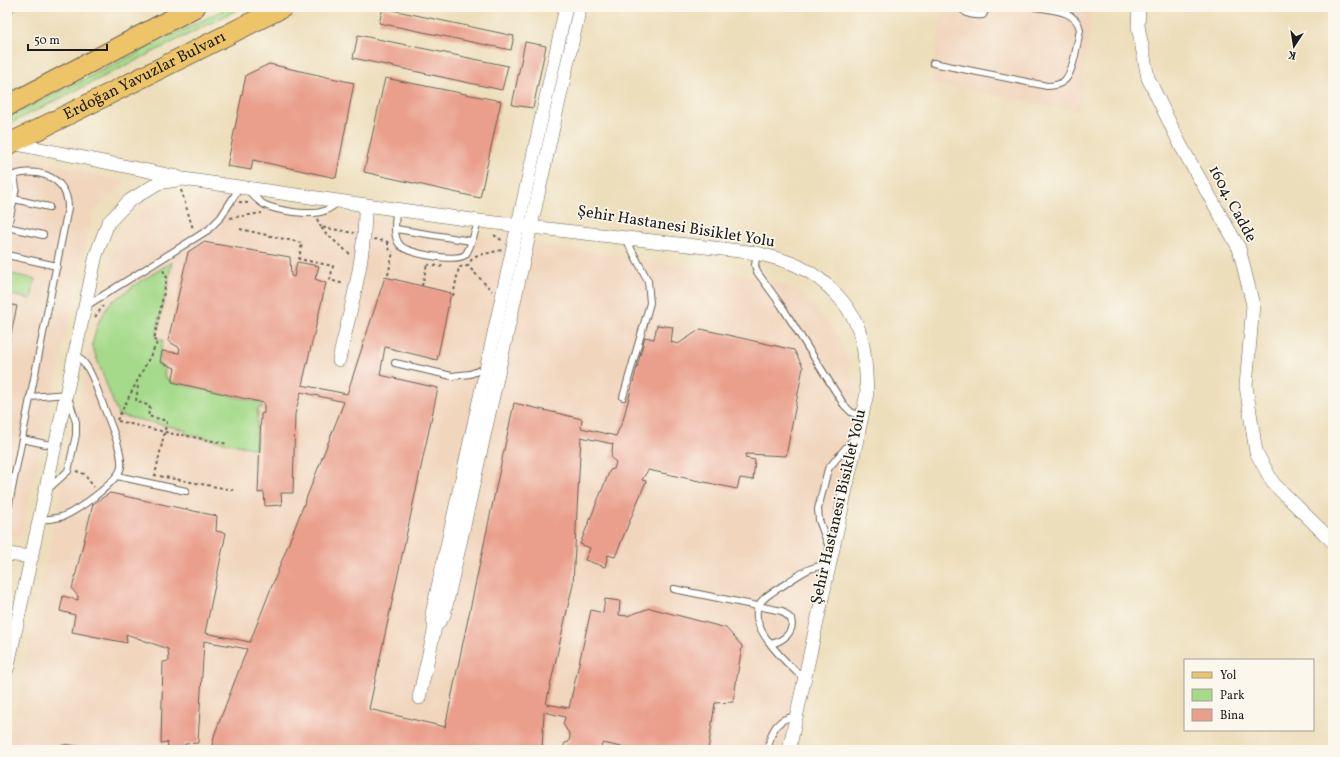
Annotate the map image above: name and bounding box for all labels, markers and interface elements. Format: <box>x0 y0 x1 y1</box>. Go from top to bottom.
scale bar <box>28 26 107 52</box>
street label: Erdoğan Yavuzlar Bulvarı <box>60 26 230 126</box>
north arrow <box>1274 26 1314 66</box>
text: 50 m <box>34 33 60 49</box>
text: K <box>1287 46 1298 62</box>
street label: 1604. Cadde <box>1203 162 1261 246</box>
street label: Şehir Hastanesi Bisiklet Yolu <box>576 201 776 253</box>
street label: Şehir Hastanesi Bisiklet Yolu <box>806 407 872 607</box>
legend <box>1184 659 1314 731</box>
text: Yol <box>1220 668 1237 684</box>
text: Park <box>1220 688 1245 704</box>
text: Bina <box>1220 708 1244 724</box>

